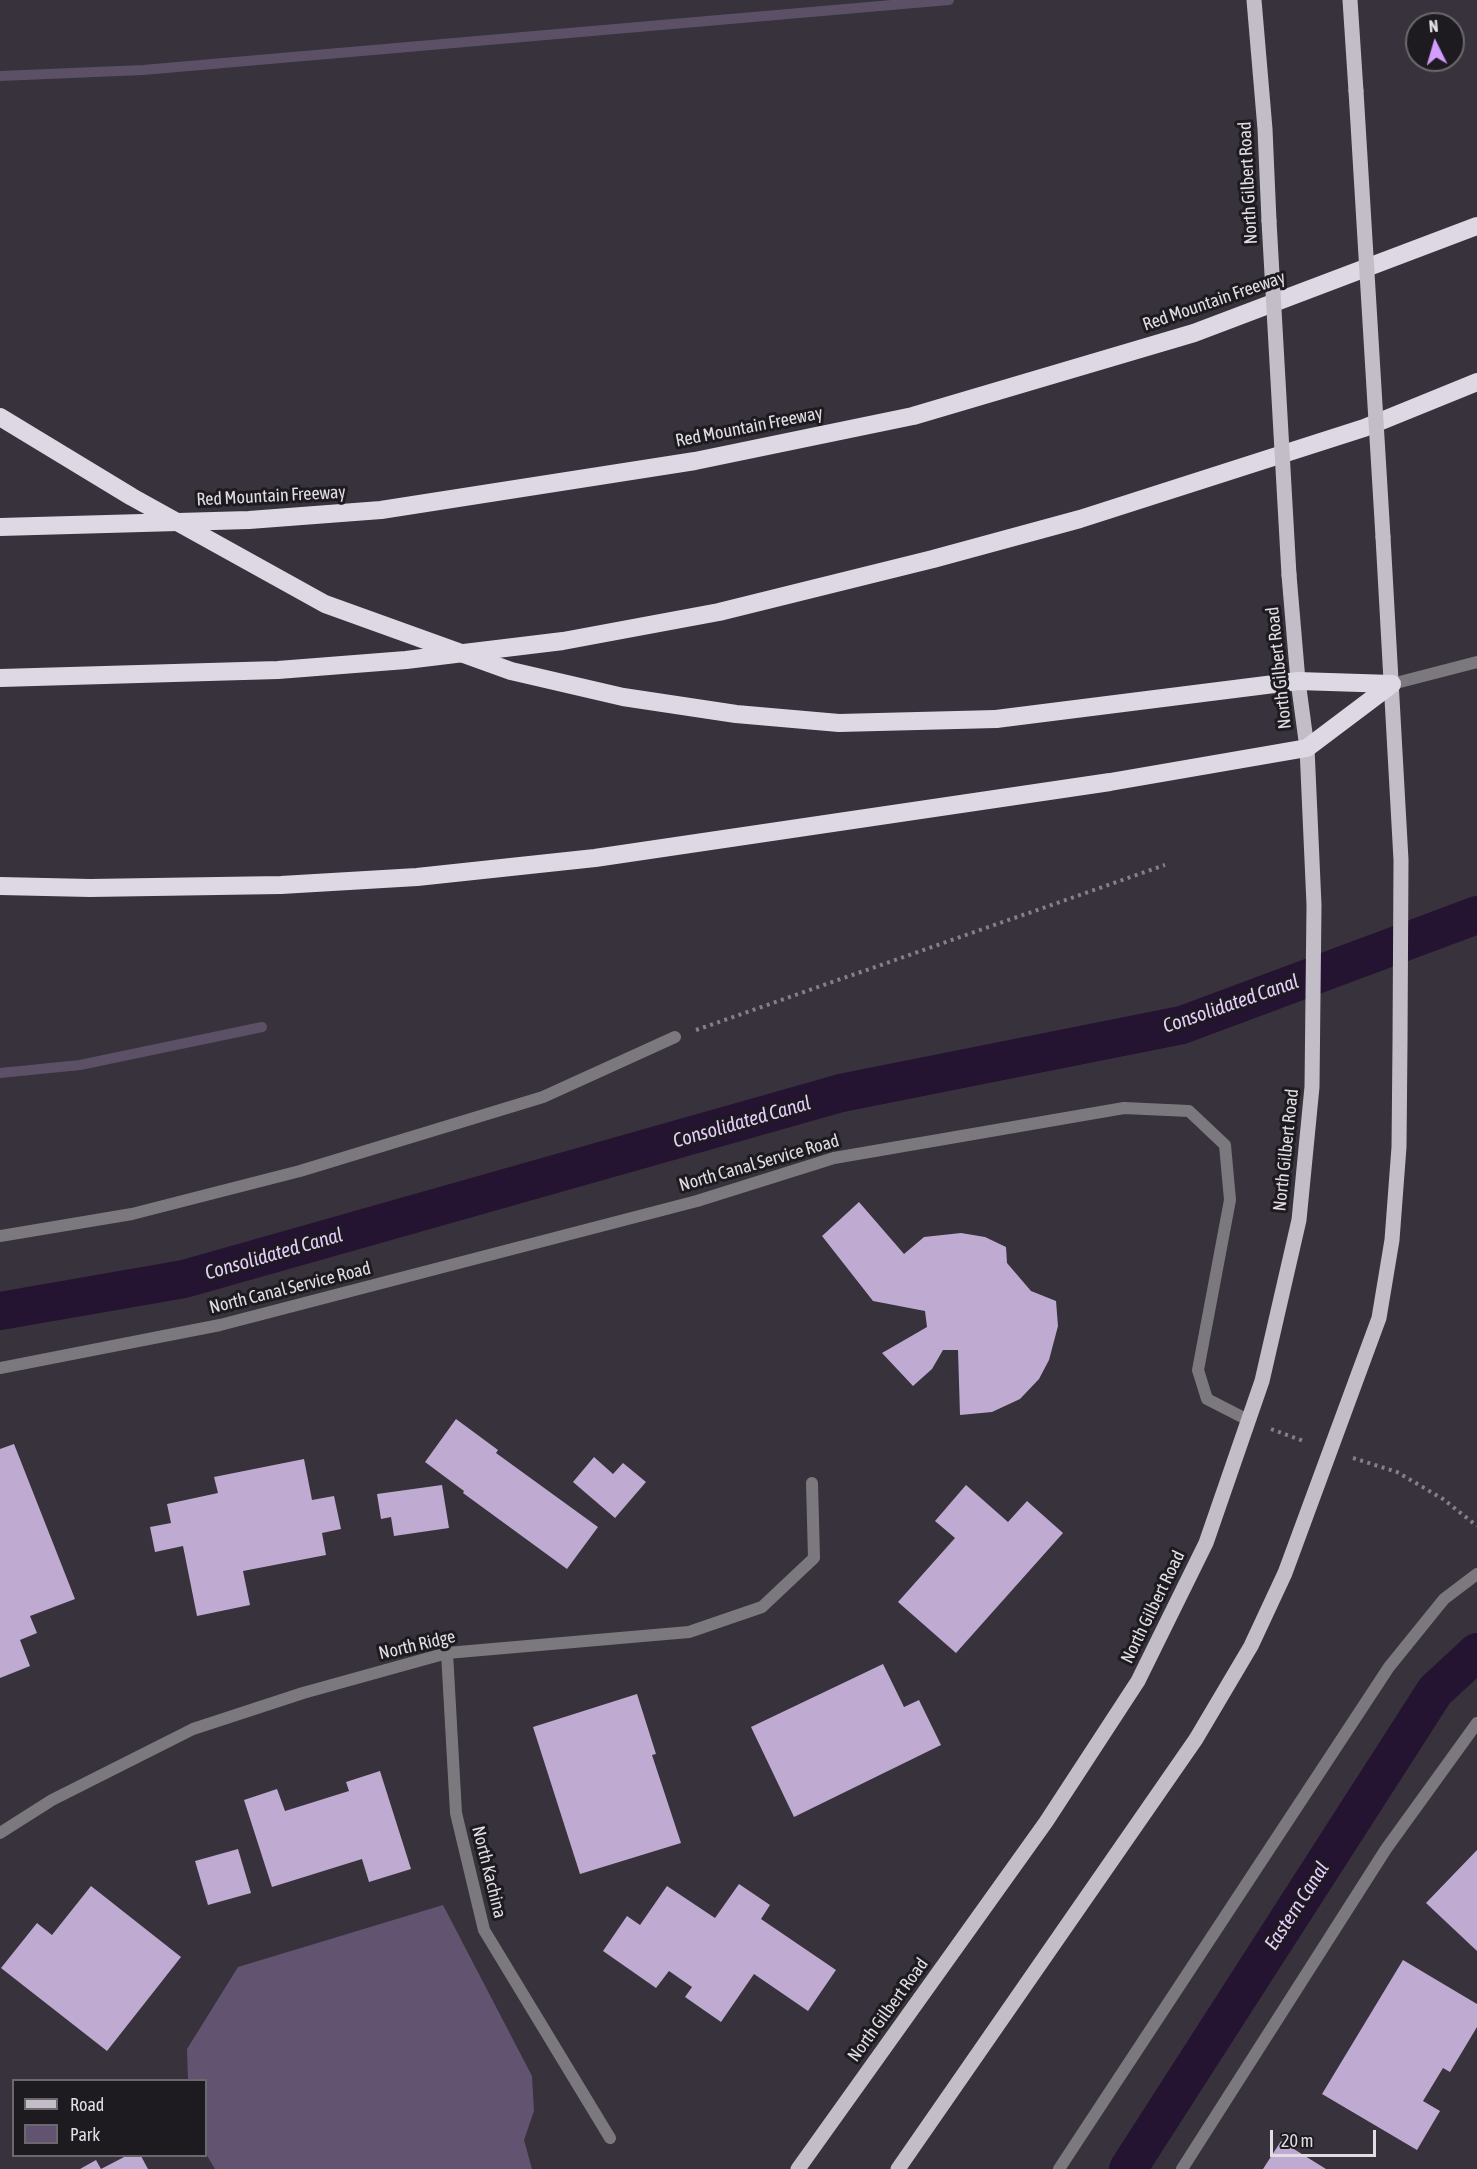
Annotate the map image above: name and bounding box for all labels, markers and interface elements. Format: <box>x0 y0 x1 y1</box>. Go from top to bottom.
north arrow <box>1405 12 1465 72</box>
text: N <box>1428 17 1439 35</box>
street label: North Gilbert Road <box>1234 121 1262 245</box>
street label: Red Mountain Freeway <box>1140 266 1288 336</box>
street label: Red Mountain Freeway <box>674 402 824 452</box>
street label: Red Mountain Freeway <box>196 481 346 511</box>
street label: North Gilbert Road <box>1262 606 1296 730</box>
water label: Consolidated Canal <box>1160 969 1302 1039</box>
street label: North Gilbert Road <box>1269 1088 1303 1212</box>
water label: Consolidated Canal <box>670 1091 814 1153</box>
street label: North Canal Service Road <box>676 1130 842 1196</box>
water label: Consolidated Canal <box>202 1223 346 1285</box>
street label: North Canal Service Road <box>207 1257 373 1319</box>
street label: North Gilbert Road <box>1116 1547 1190 1667</box>
street label: North Ridge <box>377 1626 457 1664</box>
street label: North Kachina <box>467 1824 511 1920</box>
water label: Eastern Canal <box>1260 1857 1334 1955</box>
street label: North Gilbert Road <box>843 1954 933 2066</box>
legend <box>12 2079 207 2157</box>
text: Road <box>70 2094 104 2115</box>
scale bar <box>1273 2118 1380 2156</box>
text: Park <box>70 2124 100 2145</box>
text: 20 m <box>1281 2130 1313 2151</box>

